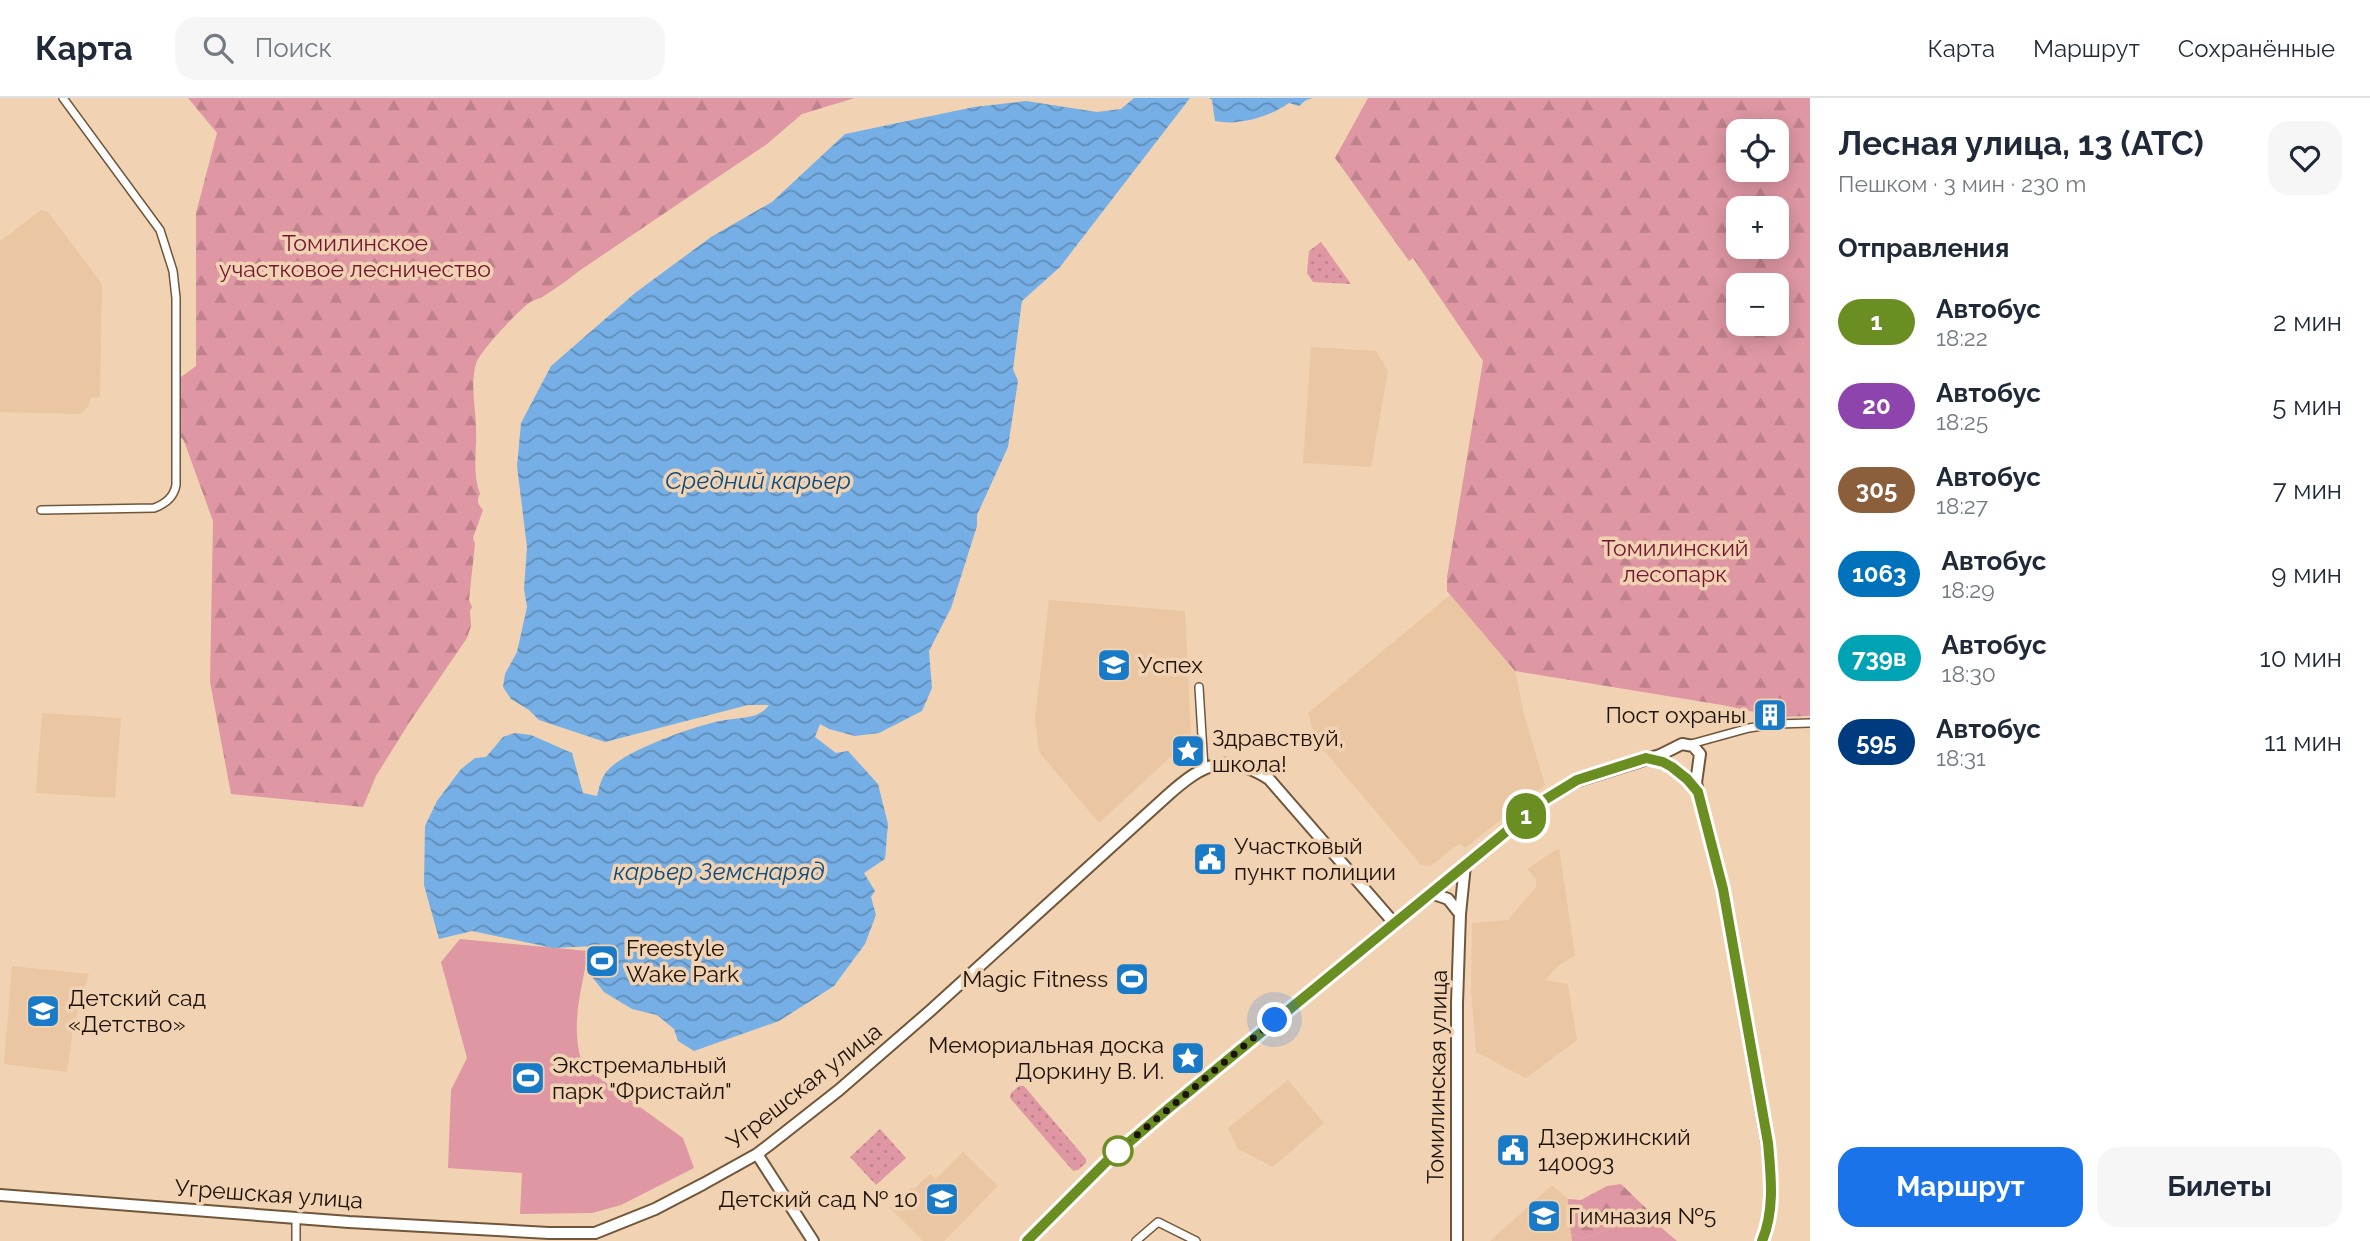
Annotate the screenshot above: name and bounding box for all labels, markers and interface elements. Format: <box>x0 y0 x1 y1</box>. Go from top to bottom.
search box <box>175 17 665 80</box>
text: Карта <box>35 29 133 68</box>
icon: search <box>199 29 237 67</box>
text: Поиск <box>255 33 332 63</box>
text: Карта <box>1927 34 1995 63</box>
text: Маршрут <box>2033 34 2140 63</box>
text: Сохранённые <box>2178 34 2335 63</box>
map controls <box>1726 119 1789 336</box>
button: locate <box>1726 119 1789 182</box>
button: heart <box>2268 121 2342 195</box>
text: Лесная улица, 13 (АТС) <box>1838 124 2204 163</box>
text: Пешком · 3 мин · 230 m <box>1838 170 2086 197</box>
button: + <box>1726 196 1789 259</box>
park label: Томилинское участковое лесничество <box>219 229 491 282</box>
text: Отправления <box>1838 233 2009 263</box>
button: − <box>1726 273 1789 336</box>
text: Автобус <box>1936 294 2041 324</box>
text: 1 <box>1871 307 1882 336</box>
text: 2 мин <box>2273 307 2342 337</box>
text: 18:22 <box>1936 324 1988 351</box>
text: Автобус <box>1936 378 2041 408</box>
text: 20 <box>1862 391 1891 420</box>
text: 5 мин <box>2272 391 2342 421</box>
text: 18:25 <box>1936 408 1988 435</box>
text: Автобус <box>1936 462 2041 492</box>
water label: Средний карьер <box>665 466 851 495</box>
text: 305 <box>1856 475 1897 504</box>
text: 7 мин <box>2273 475 2342 505</box>
text: 18:27 <box>1936 492 1988 519</box>
park label: Томилинский лесопарк <box>1602 534 1749 587</box>
text: Автобус <box>1941 546 2046 576</box>
text: 1063 <box>1852 559 1906 588</box>
text: 9 мин <box>2271 559 2342 589</box>
text: 18:29 <box>1941 576 1995 603</box>
text: Автобус <box>1942 630 2047 660</box>
text: 739в <box>1852 643 1907 672</box>
text: 10 мин <box>2260 643 2342 673</box>
school or university icon: Успех <box>1095 646 1133 684</box>
place label: Успех <box>1138 651 1203 678</box>
text: 18:30 <box>1942 660 1996 687</box>
building icon: Пост охраны <box>1751 696 1789 734</box>
place label: Пост охраны <box>1605 701 1746 728</box>
text: Автобус <box>1936 714 2041 744</box>
place label: Здравствуй, школа! <box>1212 724 1344 777</box>
text: 595 <box>1856 727 1897 756</box>
text: 11 мин <box>2264 727 2342 757</box>
place icon: Здравствуй, школа! <box>1169 732 1207 770</box>
text: 18:31 <box>1936 744 1986 771</box>
line badge: 1 <box>1503 793 1549 839</box>
text: 1 <box>1520 801 1532 830</box>
place label: Участковый пункт полиции <box>1234 832 1396 885</box>
public building icon: Участковый пункт полиции <box>1191 840 1229 878</box>
water label: карьер Земснаряд <box>613 857 825 886</box>
place label: Freestyle Wake Park <box>626 934 739 987</box>
sports icon: Freestyle Wake Park <box>583 942 621 980</box>
sports icon: Magic Fitness <box>1113 960 1151 998</box>
place label: Magic Fitness <box>962 965 1108 992</box>
street label: Томилинская улица <box>1421 970 1452 1184</box>
place label: Детский сад «Детство» <box>68 984 206 1037</box>
school or university icon: Детский сад «Детство» <box>24 992 62 1030</box>
your location <box>1257 1002 1292 1037</box>
street label: Угрешская улица <box>721 1017 886 1154</box>
place label: Мемориальная доска Доркину В. И. <box>928 1031 1164 1084</box>
place icon: Мемориальная доска Доркину В. И. <box>1169 1039 1207 1077</box>
place label: Экстремальный парк "Фристайл" <box>552 1051 732 1104</box>
sports icon: Экстремальный парк "Фристайл" <box>509 1059 547 1097</box>
place label: Дзержинский 140093 <box>1538 1123 1691 1176</box>
public building icon: Дзержинский 140093 <box>1494 1131 1532 1169</box>
unlabelled marker <box>1103 1136 1133 1166</box>
button: Маршрут <box>1838 1147 2083 1227</box>
button: Билеты <box>2097 1147 2342 1227</box>
street label: Угрешская улица <box>174 1173 364 1214</box>
school or university icon: Детский сад № 10 <box>923 1180 961 1218</box>
place label: Детский сад № 10 <box>718 1185 918 1212</box>
school or university icon: Гимназия №5 <box>1525 1197 1563 1235</box>
place label: Гимназия №5 <box>1568 1202 1716 1229</box>

